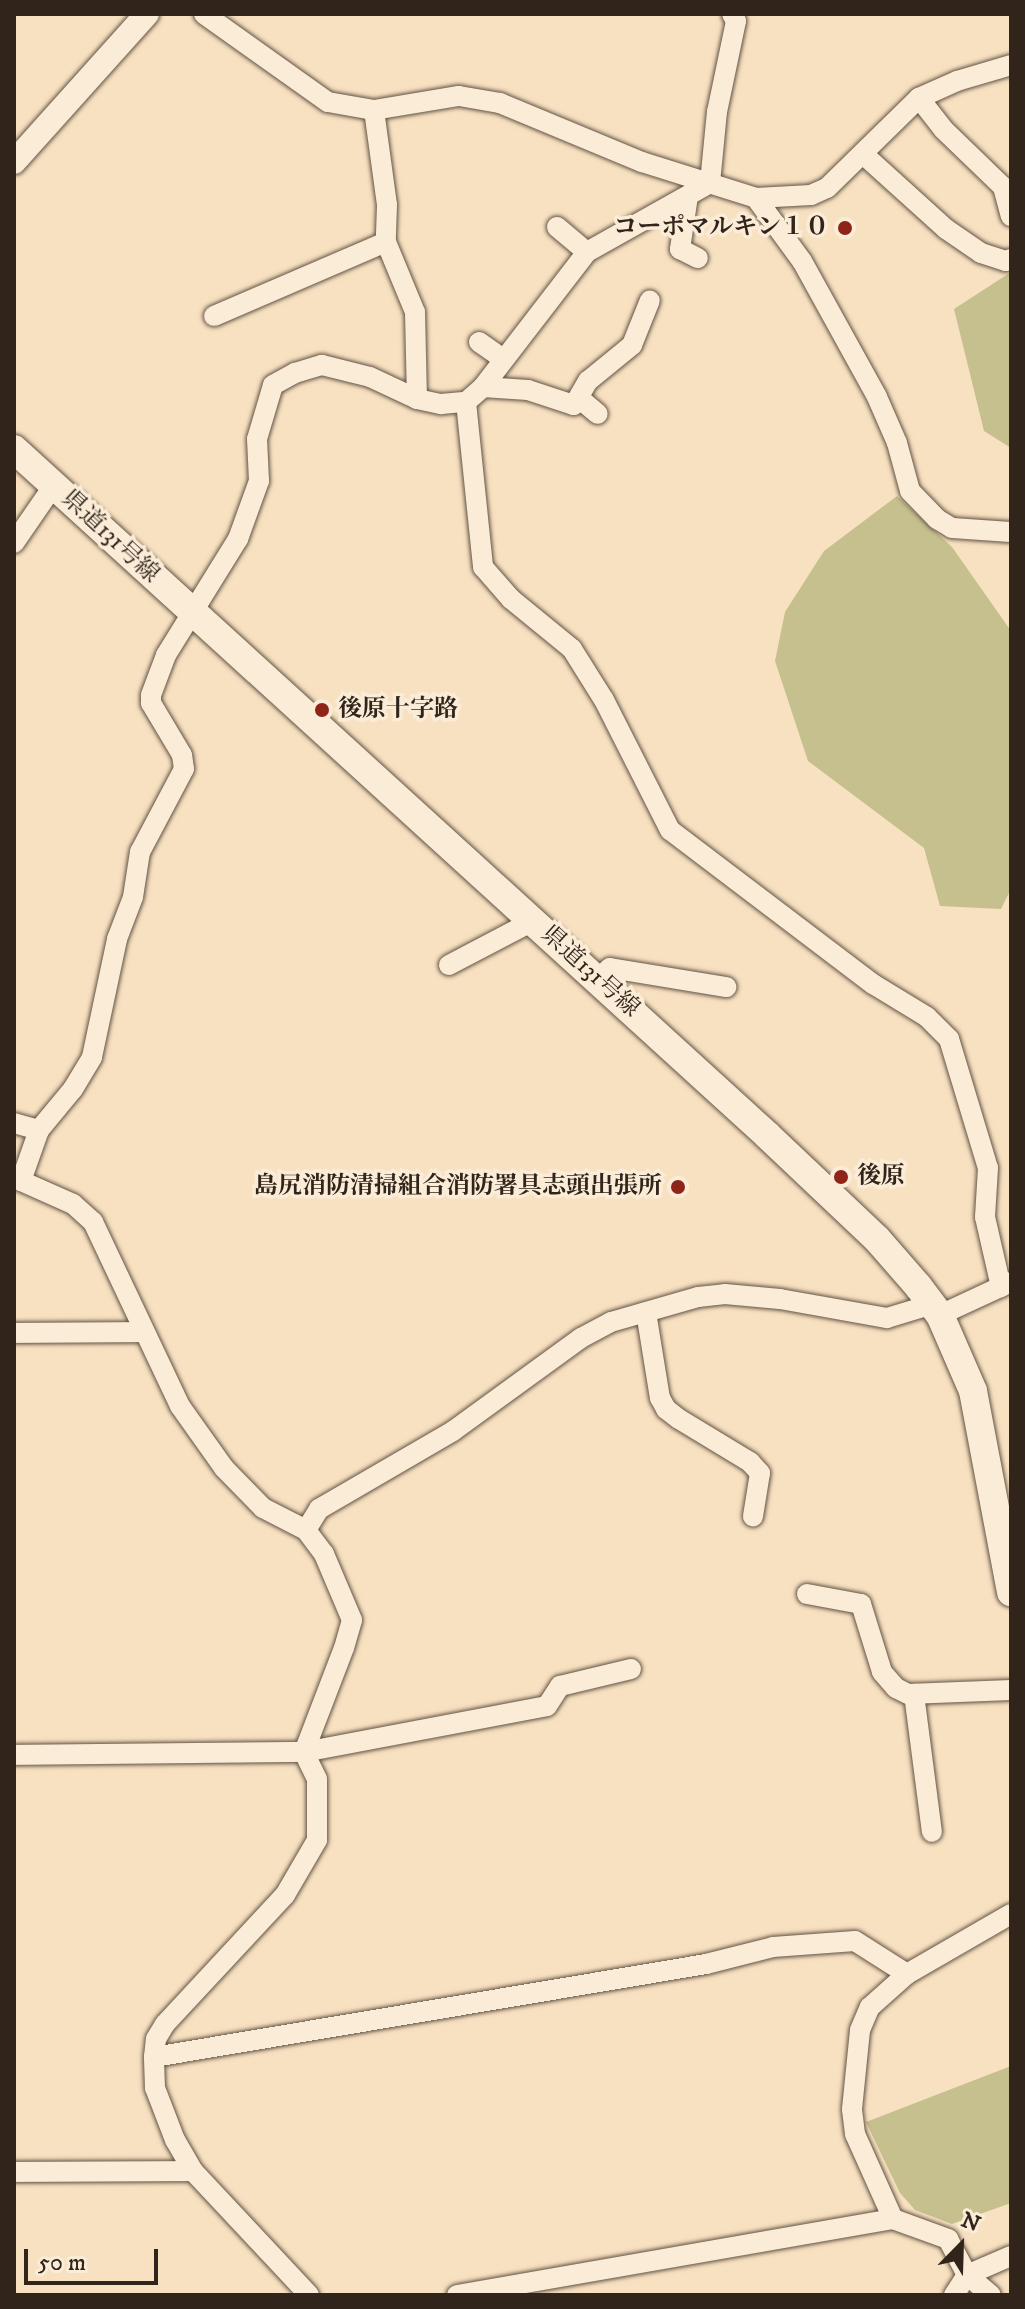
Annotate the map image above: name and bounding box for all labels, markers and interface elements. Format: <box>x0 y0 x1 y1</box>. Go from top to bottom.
place label: コーポマルキン１０ <box>613 214 829 242</box>
marker: コーポマルキン１０ <box>836 219 854 237</box>
street label: 県道131号線 <box>55 485 165 589</box>
place label: 後原十字路 <box>338 696 458 724</box>
marker: 後原十字路 <box>313 701 331 719</box>
street label: 県道131号線 <box>535 920 645 1024</box>
place label: 後原 <box>857 1163 905 1191</box>
marker: 後原 <box>832 1168 850 1186</box>
place label: 島尻消防清掃組合消防署具志頭出張所 <box>254 1173 662 1201</box>
marker: 島尻消防清掃組合消防署具志頭出張所 <box>669 1178 687 1196</box>
north arrow <box>921 2205 1001 2285</box>
text: N <box>957 2206 984 2238</box>
scale bar <box>28 2233 162 2283</box>
text: 50 m <box>38 2248 86 2278</box>

